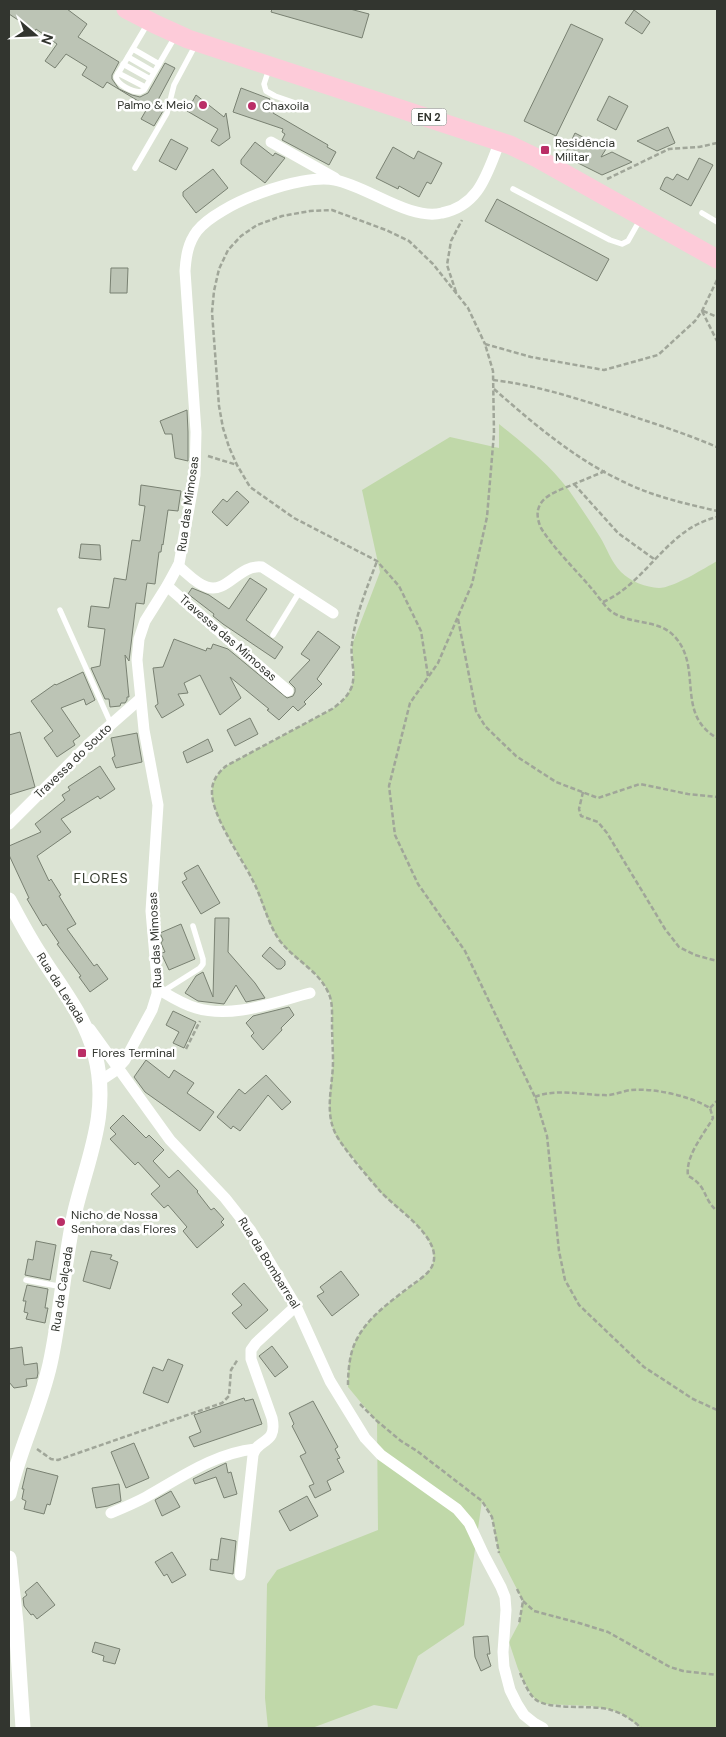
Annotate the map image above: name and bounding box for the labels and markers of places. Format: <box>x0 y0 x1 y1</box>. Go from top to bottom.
place label: Palmo & Meio <box>117 97 193 113</box>
place label: Chaxoila <box>262 98 309 114</box>
marker: Palmo & Meio <box>197 99 209 111</box>
marker: Chaxoila <box>246 100 258 112</box>
place label: Residência Militar <box>555 135 615 165</box>
marker: Residência Militar <box>539 144 551 156</box>
place label: Flores Terminal <box>92 1045 175 1061</box>
marker: Flores Terminal <box>76 1047 88 1059</box>
place label: Nicho de Nossa Senhora das Flores <box>71 1207 176 1237</box>
marker: Nicho de Nossa Senhora das Flores <box>55 1216 67 1228</box>

